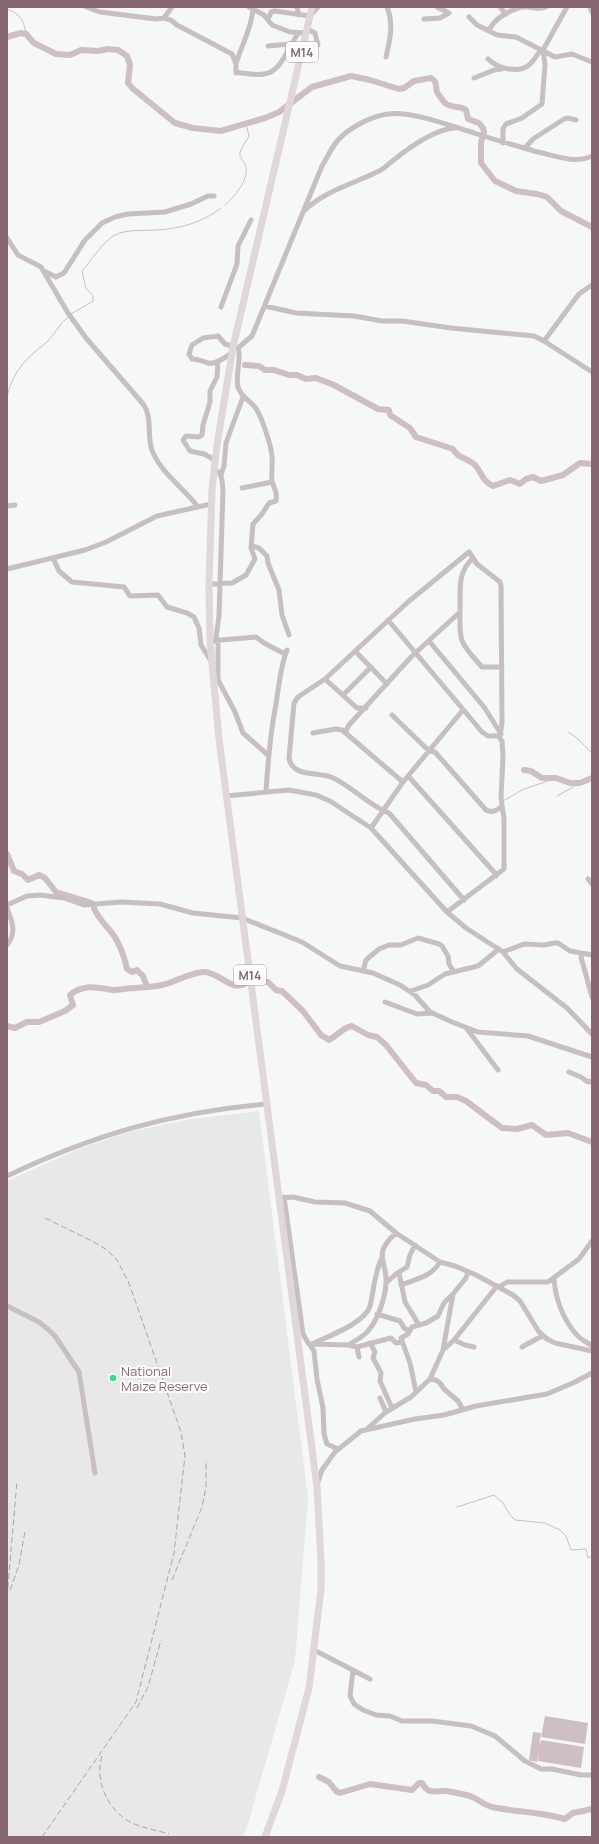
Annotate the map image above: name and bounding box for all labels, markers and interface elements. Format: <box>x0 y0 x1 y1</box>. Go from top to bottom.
road number: M14 <box>286 42 318 62</box>
road number: M14 <box>234 965 266 985</box>
place label: National Maize Reserve <box>121 1362 208 1395</box>
marker: National Maize Reserve <box>108 1373 118 1383</box>

